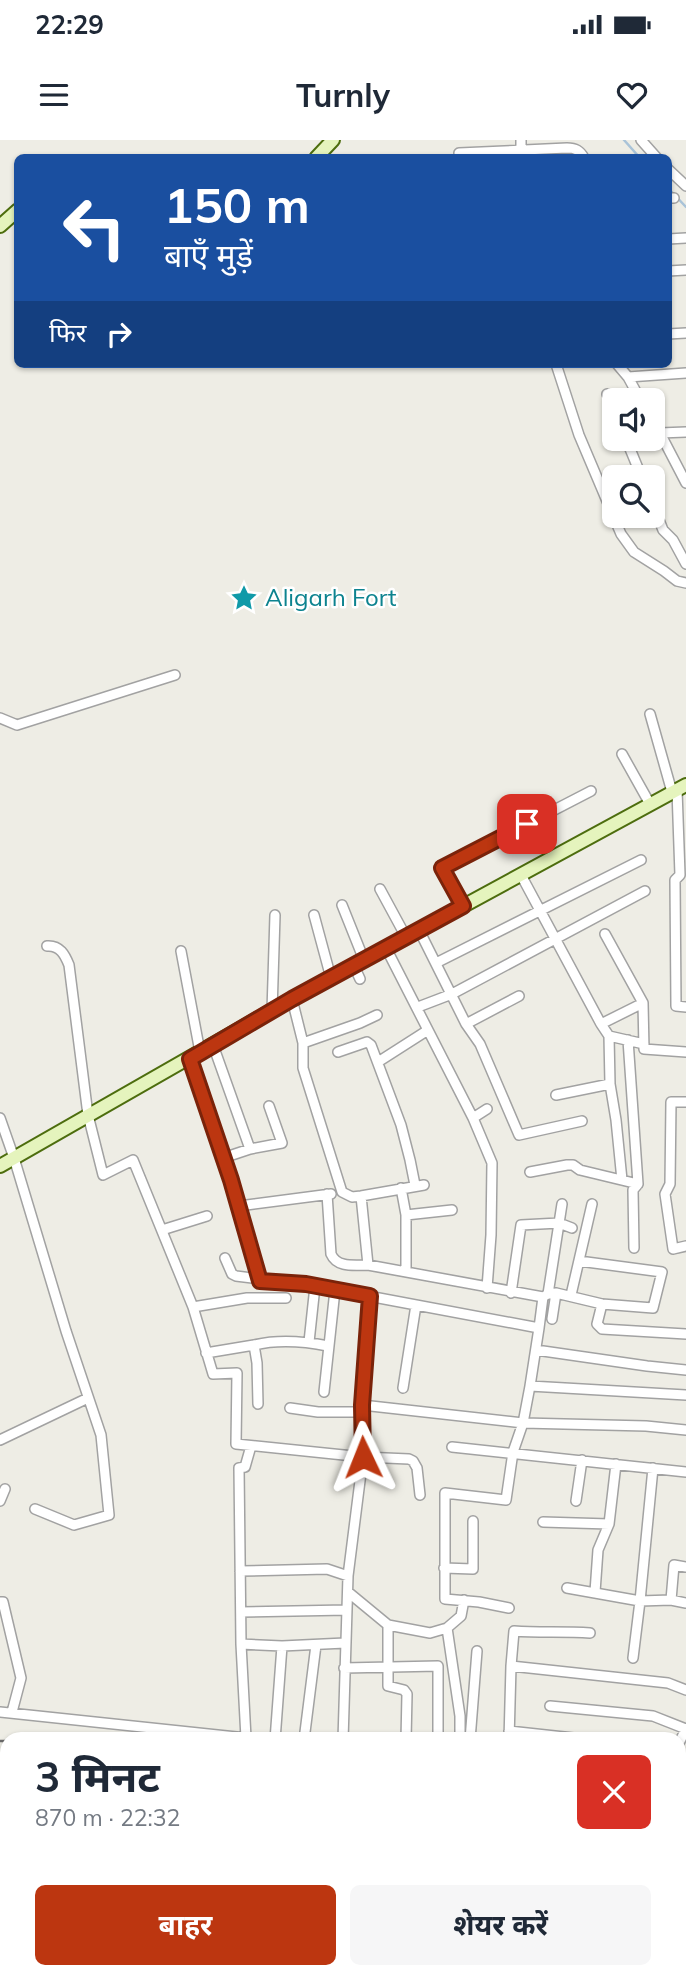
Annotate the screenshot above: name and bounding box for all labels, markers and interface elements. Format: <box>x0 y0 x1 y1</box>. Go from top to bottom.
text: 22:29 <box>35 8 104 41</box>
text: Turnly <box>296 75 390 115</box>
icon: menu <box>35 76 73 114</box>
icon: heart <box>613 76 651 114</box>
text: 150 m <box>164 174 310 235</box>
icon: left <box>49 182 140 273</box>
text: बाएँ मुड़ें <box>164 235 253 275</box>
icon: right <box>100 315 138 353</box>
text: फिर <box>49 316 86 349</box>
map controls <box>602 388 665 528</box>
button: sound <box>602 388 665 451</box>
button: search <box>602 465 665 528</box>
place label: Aligarh Fort <box>265 582 396 612</box>
place icon: Aligarh Fort <box>229 583 259 613</box>
pin <box>497 794 557 854</box>
icon: arrive <box>508 805 546 843</box>
position arrow <box>326 1420 400 1494</box>
text: 3 मिनट <box>35 1750 160 1803</box>
button: close <box>577 1755 651 1829</box>
text: 870 m · 22:32 <box>35 1803 180 1832</box>
button: बाहर <box>35 1885 336 1965</box>
button: शेयर करें <box>350 1885 651 1965</box>

